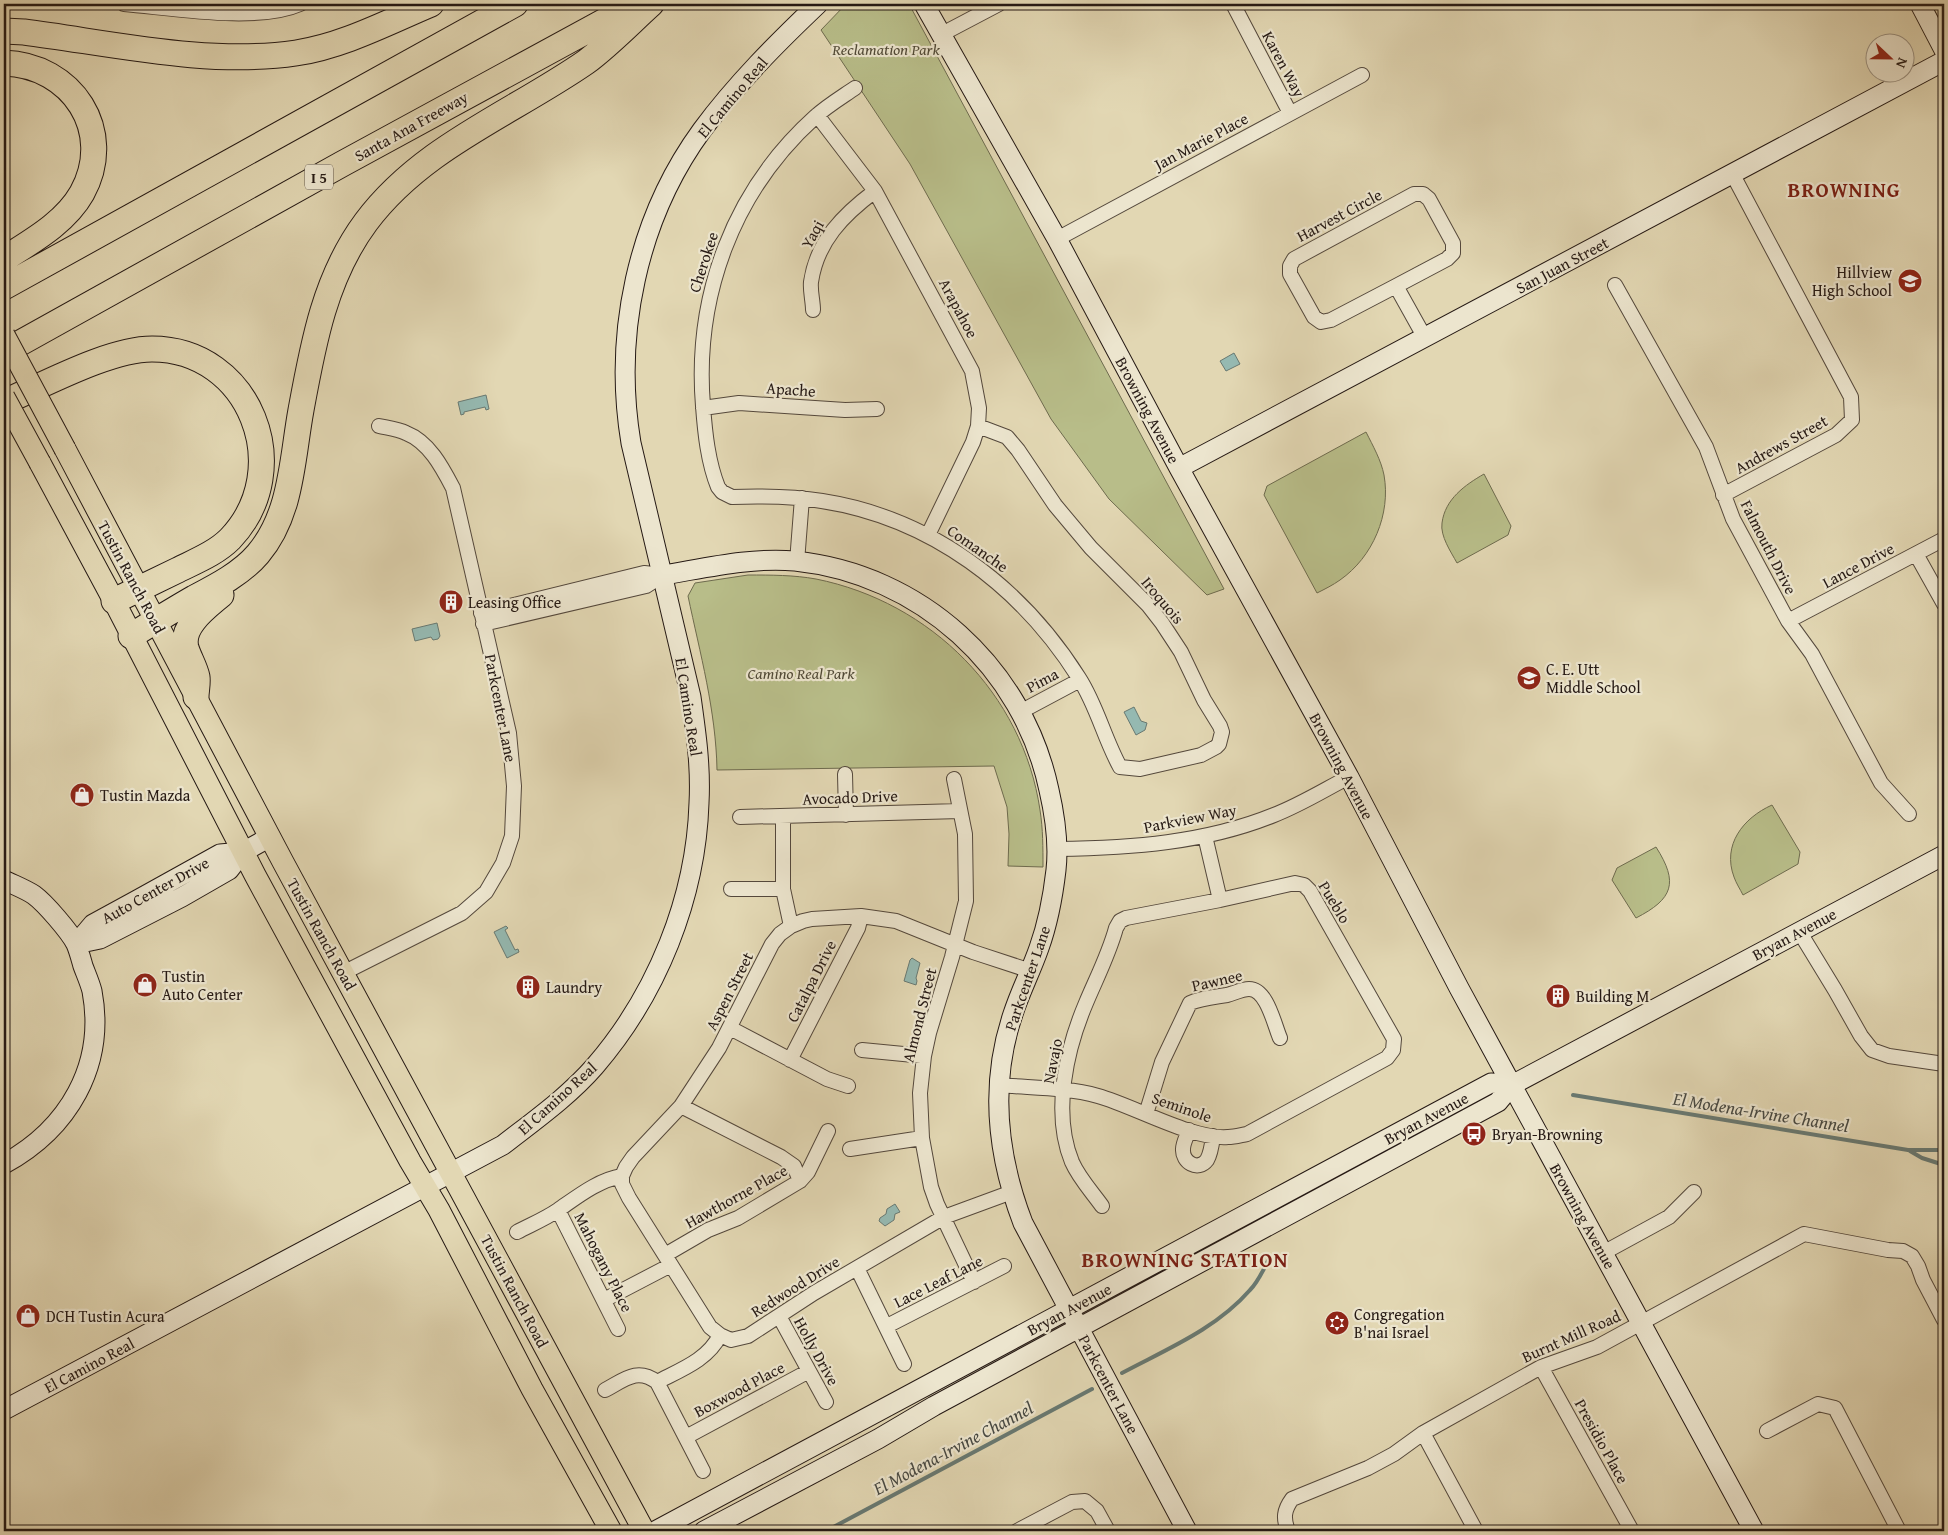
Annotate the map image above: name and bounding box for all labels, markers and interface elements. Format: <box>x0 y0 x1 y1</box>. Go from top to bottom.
street label: Karen Way <box>1257 27 1311 101</box>
north arrow <box>1866 32 1916 82</box>
park label: Reclamation Park <box>831 37 941 61</box>
street label: El Camino Real <box>691 51 773 143</box>
text: N <box>1891 55 1913 72</box>
street label: Santa Ana Freeway <box>350 85 472 167</box>
street label: Jan Marie Place <box>1148 106 1252 177</box>
road number: I 5 <box>305 164 333 190</box>
district label: BROWNING <box>1788 174 1900 205</box>
street label: Harvest Circle <box>1292 182 1386 248</box>
street label: Yaqi <box>794 215 830 253</box>
street label: Cherokee <box>682 229 724 295</box>
street label: San Juan Street <box>1511 230 1613 300</box>
place label: Hillview High School <box>1812 260 1893 302</box>
school or university icon: Hillview High School <box>1897 268 1923 294</box>
street label: Arapahoe <box>933 274 985 342</box>
street label: Browning Avenue <box>1110 352 1186 468</box>
street label: Apache <box>766 375 816 403</box>
street label: Andrews Street <box>1730 408 1832 479</box>
street label: Falmouth Drive <box>1735 496 1803 598</box>
street label: Tustin Ranch Road <box>92 516 172 638</box>
street label: Comanche <box>943 518 1013 578</box>
street label: Lance Drive <box>1818 536 1898 594</box>
street label: Iroquois <box>1136 571 1190 629</box>
building icon: Leasing Office <box>438 589 464 615</box>
place label: Leasing Office <box>468 590 561 614</box>
street label: Parkcenter Lane <box>479 652 523 764</box>
street label: El Camino Real <box>669 656 709 758</box>
place label: C. E. Utt Middle School <box>1546 657 1641 699</box>
park label: Camino Real Park <box>747 661 855 685</box>
street label: Pima <box>1021 661 1063 699</box>
school or university icon: C. E. Utt Middle School <box>1516 665 1542 691</box>
street label: Browning Avenue <box>1304 708 1380 824</box>
shop icon: Tustin Mazda <box>69 782 95 808</box>
place label: Tustin Mazda <box>100 783 191 807</box>
street label: Avocado Drive <box>802 783 898 811</box>
street label: Parkview Way <box>1141 797 1239 839</box>
street label: Auto Center Drive <box>97 850 213 930</box>
street label: Tustin Ranch Road <box>281 873 363 995</box>
street label: Pueblo <box>1313 876 1357 928</box>
street label: Bryan Avenue <box>1747 902 1841 966</box>
street label: Parkcenter Lane <box>998 922 1056 1034</box>
street label: Catalpa Drive <box>780 936 842 1026</box>
street label: Aspen Street <box>699 947 759 1034</box>
street label: Pawnee <box>1189 963 1245 997</box>
place label: Tustin Auto Center <box>162 964 243 1006</box>
street label: Almond Street <box>896 965 942 1065</box>
shop icon: Tustin Auto Center <box>132 972 158 998</box>
building icon: Laundry <box>515 974 541 1000</box>
place label: Laundry <box>546 975 602 999</box>
building icon: Building M <box>1545 983 1571 1009</box>
place label: Building M <box>1576 984 1649 1008</box>
street label: Navajo <box>1036 1036 1068 1086</box>
street label: El Camino Real <box>512 1055 602 1140</box>
water label: El Modena-Irvine Channel <box>1670 1085 1851 1139</box>
street label: Seminole <box>1149 1086 1215 1128</box>
street label: Bryan Avenue <box>1379 1086 1473 1150</box>
bus stop icon: Bryan-Browning <box>1461 1121 1487 1147</box>
place label: Bryan-Browning <box>1492 1122 1603 1146</box>
street label: Hawthorne Place <box>680 1158 792 1234</box>
street label: Browning Avenue <box>1544 1159 1622 1273</box>
street label: Mahogany Place <box>569 1208 639 1316</box>
street label: Tustin Ranch Road <box>475 1230 555 1352</box>
district label: BROWNING STATION <box>1082 1244 1288 1275</box>
street label: Lace Leaf Lane <box>889 1248 987 1314</box>
street label: Redwood Drive <box>746 1249 844 1323</box>
street label: Bryan Avenue <box>1022 1277 1116 1341</box>
place label: Congregation B'nai Israel <box>1354 1302 1444 1344</box>
shop icon: DCH Tustin Acura <box>15 1303 41 1329</box>
street label: Burnt Mill Road <box>1518 1303 1625 1369</box>
place label: DCH Tustin Acura <box>46 1304 165 1328</box>
synagogue icon: Congregation B'nai Israel <box>1324 1310 1350 1336</box>
street label: Holly Drive <box>788 1312 846 1390</box>
street label: Parkcenter Lane <box>1073 1330 1145 1438</box>
street label: El Camino Real <box>39 1331 139 1399</box>
street label: Boxwood Place <box>689 1355 789 1423</box>
water label: El Modena-Irvine Channel <box>867 1394 1038 1502</box>
street label: Presidio Place <box>1569 1394 1635 1488</box>

